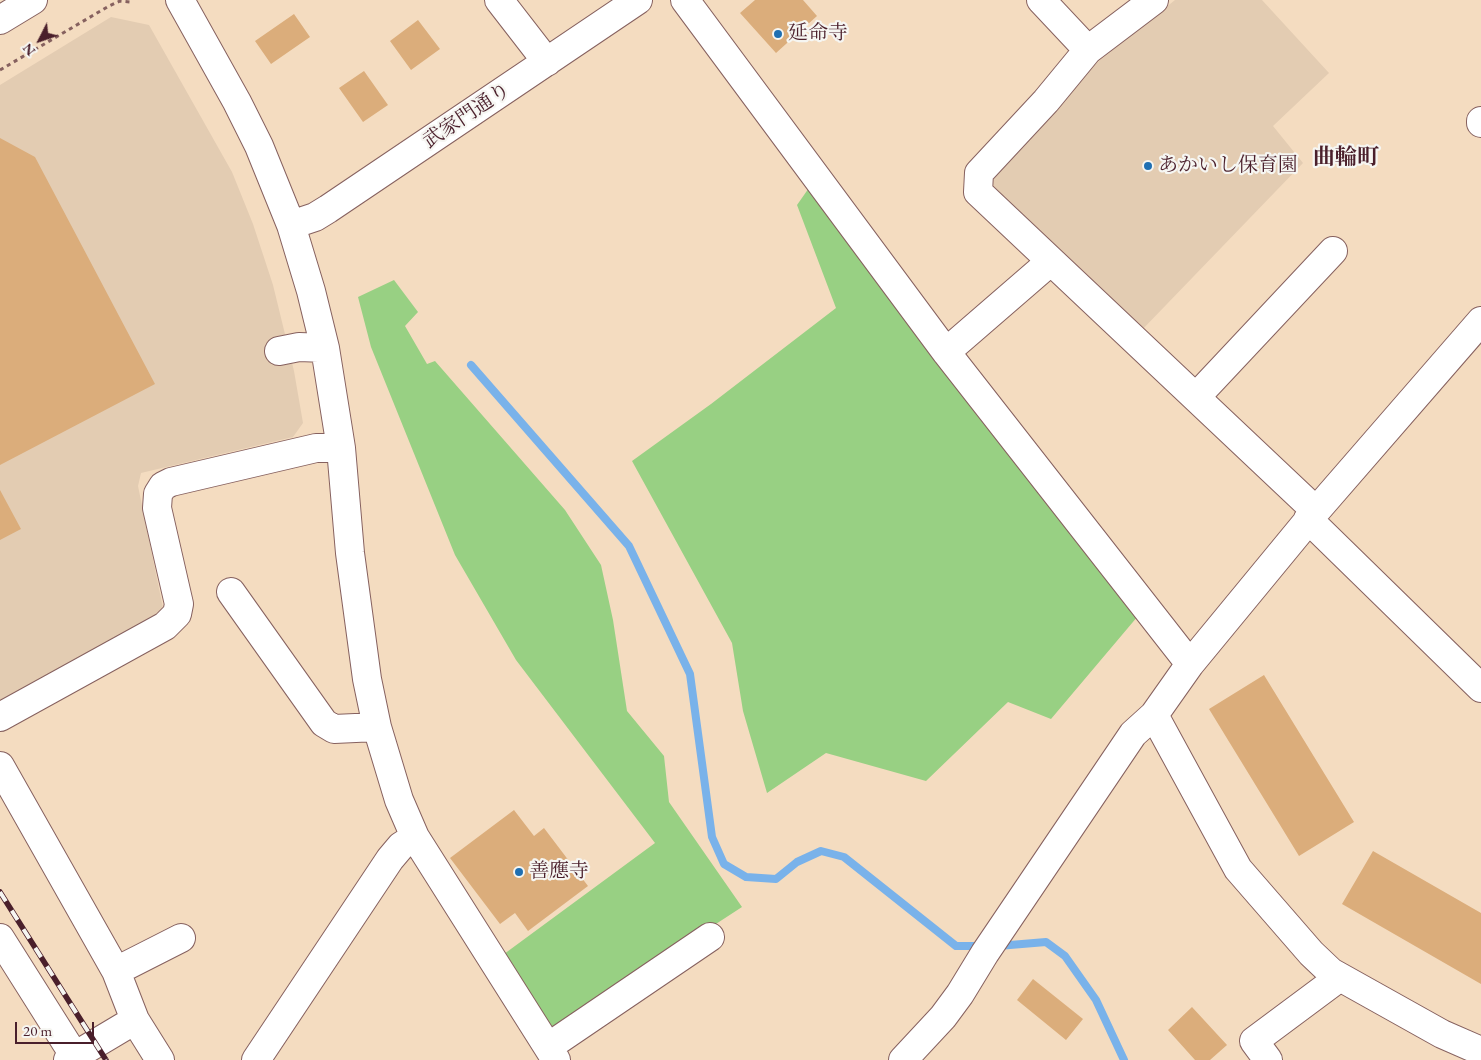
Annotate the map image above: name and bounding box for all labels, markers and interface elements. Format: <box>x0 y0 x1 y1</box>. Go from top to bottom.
north arrow <box>15 15 65 65</box>
place label: 延命寺 <box>788 22 848 46</box>
marker: 延命寺 <box>772 28 784 40</box>
text: N <box>18 40 39 60</box>
street label: 武家門通り <box>419 78 515 154</box>
district label: 曲輪町 <box>1313 145 1379 171</box>
place label: あかいし保育園 <box>1158 154 1298 178</box>
marker: あかいし保育園 <box>1142 160 1154 172</box>
place label: 善應寺 <box>529 860 589 884</box>
marker: 善應寺 <box>513 866 525 878</box>
scale bar <box>18 1012 96 1044</box>
text: 20 m <box>23 1021 52 1040</box>

